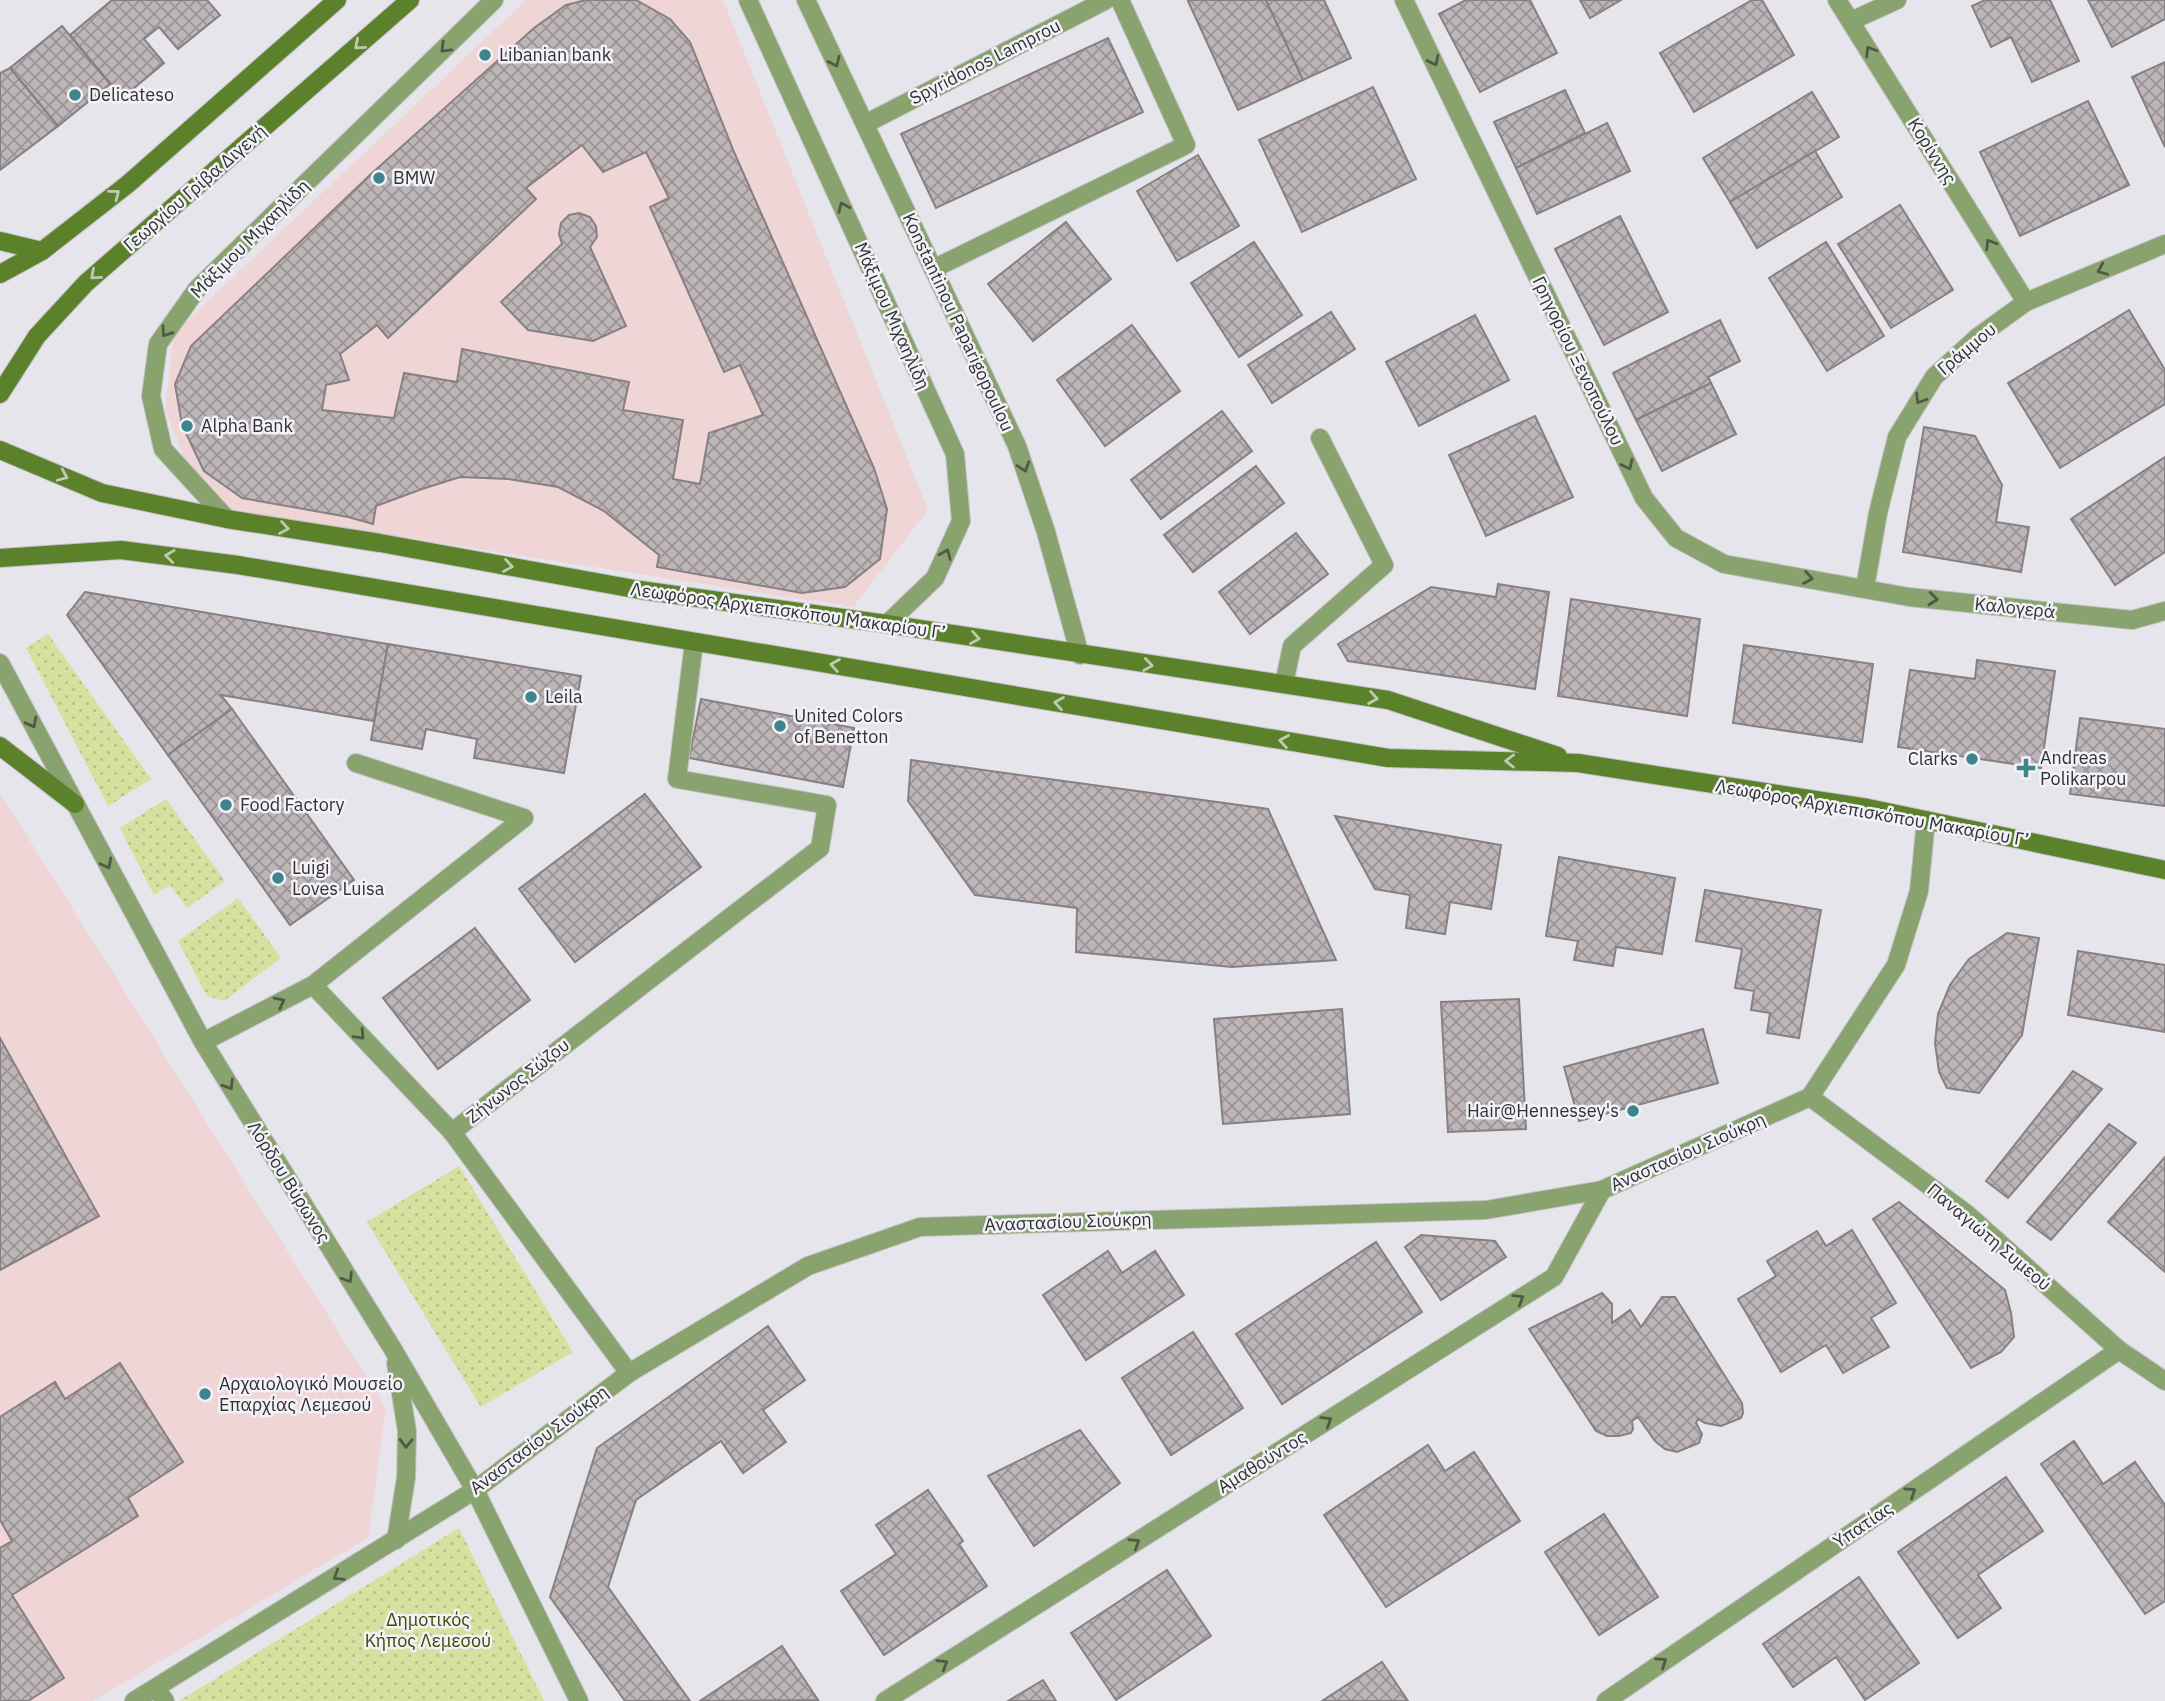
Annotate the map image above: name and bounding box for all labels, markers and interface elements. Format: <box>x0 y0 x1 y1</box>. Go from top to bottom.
street label: Spyridonos Lamprou <box>905 14 1064 110</box>
one-way arrow <box>354 37 367 49</box>
one-way arrow <box>440 39 453 52</box>
place label: Libanian bank <box>499 43 612 66</box>
one-way arrow <box>1865 46 1878 59</box>
marker: Libanian bank <box>477 47 493 63</box>
one-way arrow <box>1425 54 1439 66</box>
one-way arrow <box>827 55 841 67</box>
place label: Delicateso <box>89 83 174 106</box>
marker: Delicateso <box>67 87 83 103</box>
street label: Κορίννης <box>1903 113 1962 188</box>
street label: Γεωργίου Γρίβα Διγενή <box>118 119 271 256</box>
place label: BMW <box>393 166 435 189</box>
marker: BMW <box>371 170 387 186</box>
street label: Μάξιμου Μιχαηλίδη <box>185 174 314 303</box>
one-way arrow <box>108 190 120 203</box>
one-way arrow <box>837 202 851 215</box>
street label: Konstantinou Paparigopoulou <box>898 209 1019 435</box>
street label: Μάξιμου Μιχαηλίδη <box>850 239 935 393</box>
one-way arrow <box>1986 239 1999 252</box>
one-way arrow <box>2097 262 2109 276</box>
one-way arrow <box>90 267 103 279</box>
street label: Γρηγορίου Ξενοπούλου <box>1527 272 1629 449</box>
street label: Γράμμου <box>1933 317 2001 380</box>
one-way arrow <box>162 324 175 337</box>
one-way arrow <box>1915 391 1928 404</box>
place label: Alpha Bank <box>201 414 294 437</box>
marker: Alpha Bank <box>179 418 195 434</box>
one-way arrow <box>1620 458 1634 470</box>
one-way arrow <box>1016 461 1031 473</box>
one-way arrow <box>56 468 68 482</box>
one-way arrow <box>278 520 290 535</box>
one-way arrow <box>164 549 176 564</box>
one-way arrow <box>938 549 952 561</box>
one-way arrow <box>502 558 514 573</box>
one-way arrow <box>1802 570 1814 585</box>
street label: Λεωφόρος Αρχιεπισκόπου Μακαρίου Γ’ <box>629 577 947 644</box>
one-way arrow <box>1927 592 1939 607</box>
street label: Καλογερά <box>1973 592 2057 623</box>
one-way arrow <box>969 630 981 645</box>
one-way arrow <box>1142 657 1154 672</box>
one-way arrow <box>829 658 841 673</box>
place label: Leila <box>545 685 583 708</box>
marker: Leila <box>523 689 539 705</box>
one-way arrow <box>1367 690 1379 705</box>
one-way arrow <box>1053 696 1065 711</box>
place label: United Colors of Benetton <box>794 704 903 748</box>
one-way arrow <box>24 716 37 728</box>
marker: United Colors of Benetton <box>772 718 788 734</box>
one-way arrow <box>1278 734 1290 749</box>
place label: Andreas Polikarpou <box>2040 746 2126 790</box>
place label: Clarks <box>1908 747 1958 770</box>
marker: Clarks <box>1964 751 1980 767</box>
one-way arrow <box>1504 753 1514 769</box>
marker: Andreas Polikarpou <box>2018 760 2034 776</box>
street label: Λεωφόρος Αρχιεπισκόπου Μακαρίου Γ’ <box>1714 774 2031 851</box>
place label: Food Factory <box>240 793 345 816</box>
marker: Food Factory <box>218 797 234 813</box>
place label: Luigi Loves Luisa <box>292 856 385 900</box>
one-way arrow <box>99 857 113 869</box>
marker: Luigi Loves Luisa <box>270 870 286 886</box>
one-way arrow <box>273 997 285 1010</box>
one-way arrow <box>352 1026 365 1039</box>
street label: Ζήνωνος Σώζου <box>461 1033 574 1128</box>
one-way arrow <box>221 1077 234 1090</box>
place label: Hair@Hennessey's <box>1467 1099 1619 1122</box>
marker: Hair@Hennessey's <box>1625 1103 1641 1119</box>
street label: Αναστασίου Σιούκρη <box>1607 1107 1769 1196</box>
street label: Λόρδου Βύρωνος <box>243 1117 336 1247</box>
street label: Παναγιώτη Συμεού <box>1922 1178 2056 1295</box>
street label: Αναστασίου Σιούκρη <box>984 1207 1152 1236</box>
one-way arrow <box>340 1271 353 1284</box>
one-way arrow <box>1512 1295 1525 1308</box>
place label: Αρχαιολογικό Μουσείο Επαρχίας Λεμεσού <box>219 1372 403 1416</box>
street label: Αναστασίου Σιούκρη <box>465 1380 612 1499</box>
marker: Αρχαιολογικό Μουσείο Επαρχίας Λεμεσού <box>197 1386 213 1402</box>
one-way arrow <box>1320 1416 1333 1429</box>
street label: Αμαθούντος <box>1213 1425 1311 1498</box>
one-way arrow <box>399 1437 414 1448</box>
one-way arrow <box>1903 1488 1916 1500</box>
street label: Υπατίας <box>1828 1496 1897 1553</box>
one-way arrow <box>1127 1538 1140 1551</box>
one-way arrow <box>332 1567 345 1580</box>
park label: Δημοτικός Κήπος Λεμεσού <box>365 1608 491 1652</box>
one-way arrow <box>1655 1657 1668 1670</box>
one-way arrow <box>935 1660 948 1673</box>

